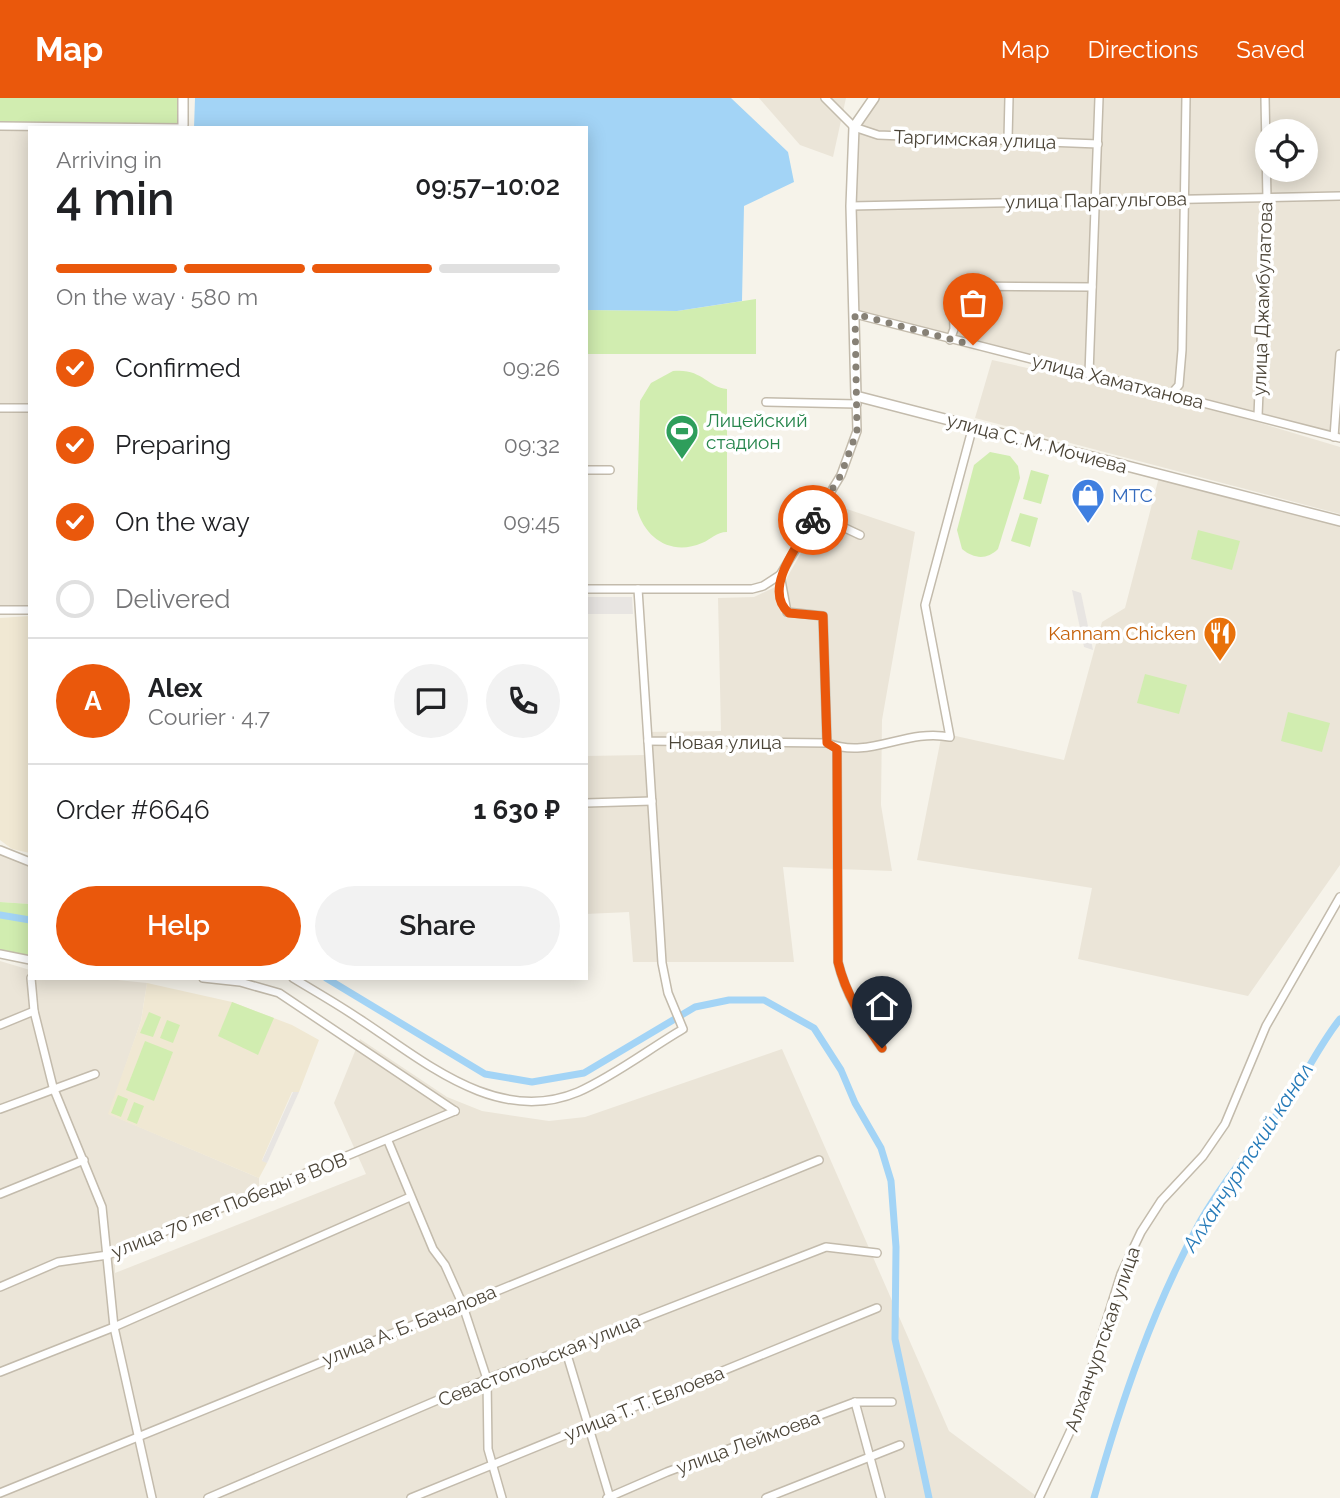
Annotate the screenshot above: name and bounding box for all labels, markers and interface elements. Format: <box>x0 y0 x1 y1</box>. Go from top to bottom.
text: Map <box>35 30 103 69</box>
text: Map <box>1001 35 1050 64</box>
text: Directions <box>1088 35 1198 64</box>
text: Saved <box>1236 35 1305 64</box>
map controls <box>1255 119 1318 182</box>
button: locate <box>1255 119 1318 182</box>
street label: Таргимская улица <box>893 125 1057 153</box>
text: Arriving in <box>56 146 162 173</box>
text: 09:57–10:02 <box>415 171 560 201</box>
text: 4 min <box>56 172 175 226</box>
street label: улица Парагульгова <box>1005 187 1187 213</box>
street label: улица Джамбулатова <box>1248 201 1276 397</box>
pin <box>943 273 1003 345</box>
text: On the way · 580 m <box>56 283 258 310</box>
icon: bag <box>954 284 992 322</box>
icon: check <box>56 349 94 387</box>
street label: улица Хаматханова <box>1030 349 1206 413</box>
text: Confirmed <box>115 353 241 383</box>
text: 09:26 <box>502 354 560 381</box>
street label: улица С. М. Мочиева <box>944 408 1130 478</box>
place label: Лицейский стадион <box>706 409 807 453</box>
sports icon: Лицейский стадион <box>663 412 701 461</box>
icon: check <box>56 426 94 464</box>
text: Preparing <box>115 430 231 460</box>
text: 09:32 <box>504 431 560 458</box>
shop icon: МТС <box>1069 476 1107 525</box>
place label: МТС <box>1112 484 1153 506</box>
courier <box>778 485 848 555</box>
icon: bike <box>794 501 832 539</box>
icon: check <box>56 503 94 541</box>
text: On the way <box>115 507 250 537</box>
text: 09:45 <box>503 508 560 535</box>
text: Delivered <box>115 584 230 614</box>
restaurant icon: Kannam Chicken <box>1201 614 1239 663</box>
place label: Kannam Chicken <box>1048 622 1196 644</box>
button: chat <box>394 664 468 738</box>
button: phone <box>486 664 560 738</box>
text: Alex <box>148 673 203 703</box>
text: A <box>84 686 102 716</box>
text: Courier · 4.7 <box>148 703 270 730</box>
street label: Новая улица <box>668 731 782 753</box>
text: Order #6646 <box>56 795 210 825</box>
text: 1 630 ₽ <box>473 795 560 825</box>
button: Help <box>56 886 301 966</box>
button: Share <box>315 886 560 966</box>
pin <box>852 976 912 1048</box>
icon: home <box>863 987 901 1025</box>
water label: Алханчуртский канал <box>1176 1057 1318 1257</box>
street label: улица 70 лет Победы в ВОВ <box>108 1148 350 1262</box>
street label: Алханчуртская улица <box>1060 1244 1144 1434</box>
street label: улица А. Б. Бачалова <box>319 1280 499 1370</box>
street label: Севастопольская улица <box>435 1309 643 1411</box>
street label: улица Т. Т. Евлоева <box>561 1361 727 1445</box>
street label: улица Леймоева <box>673 1406 823 1478</box>

